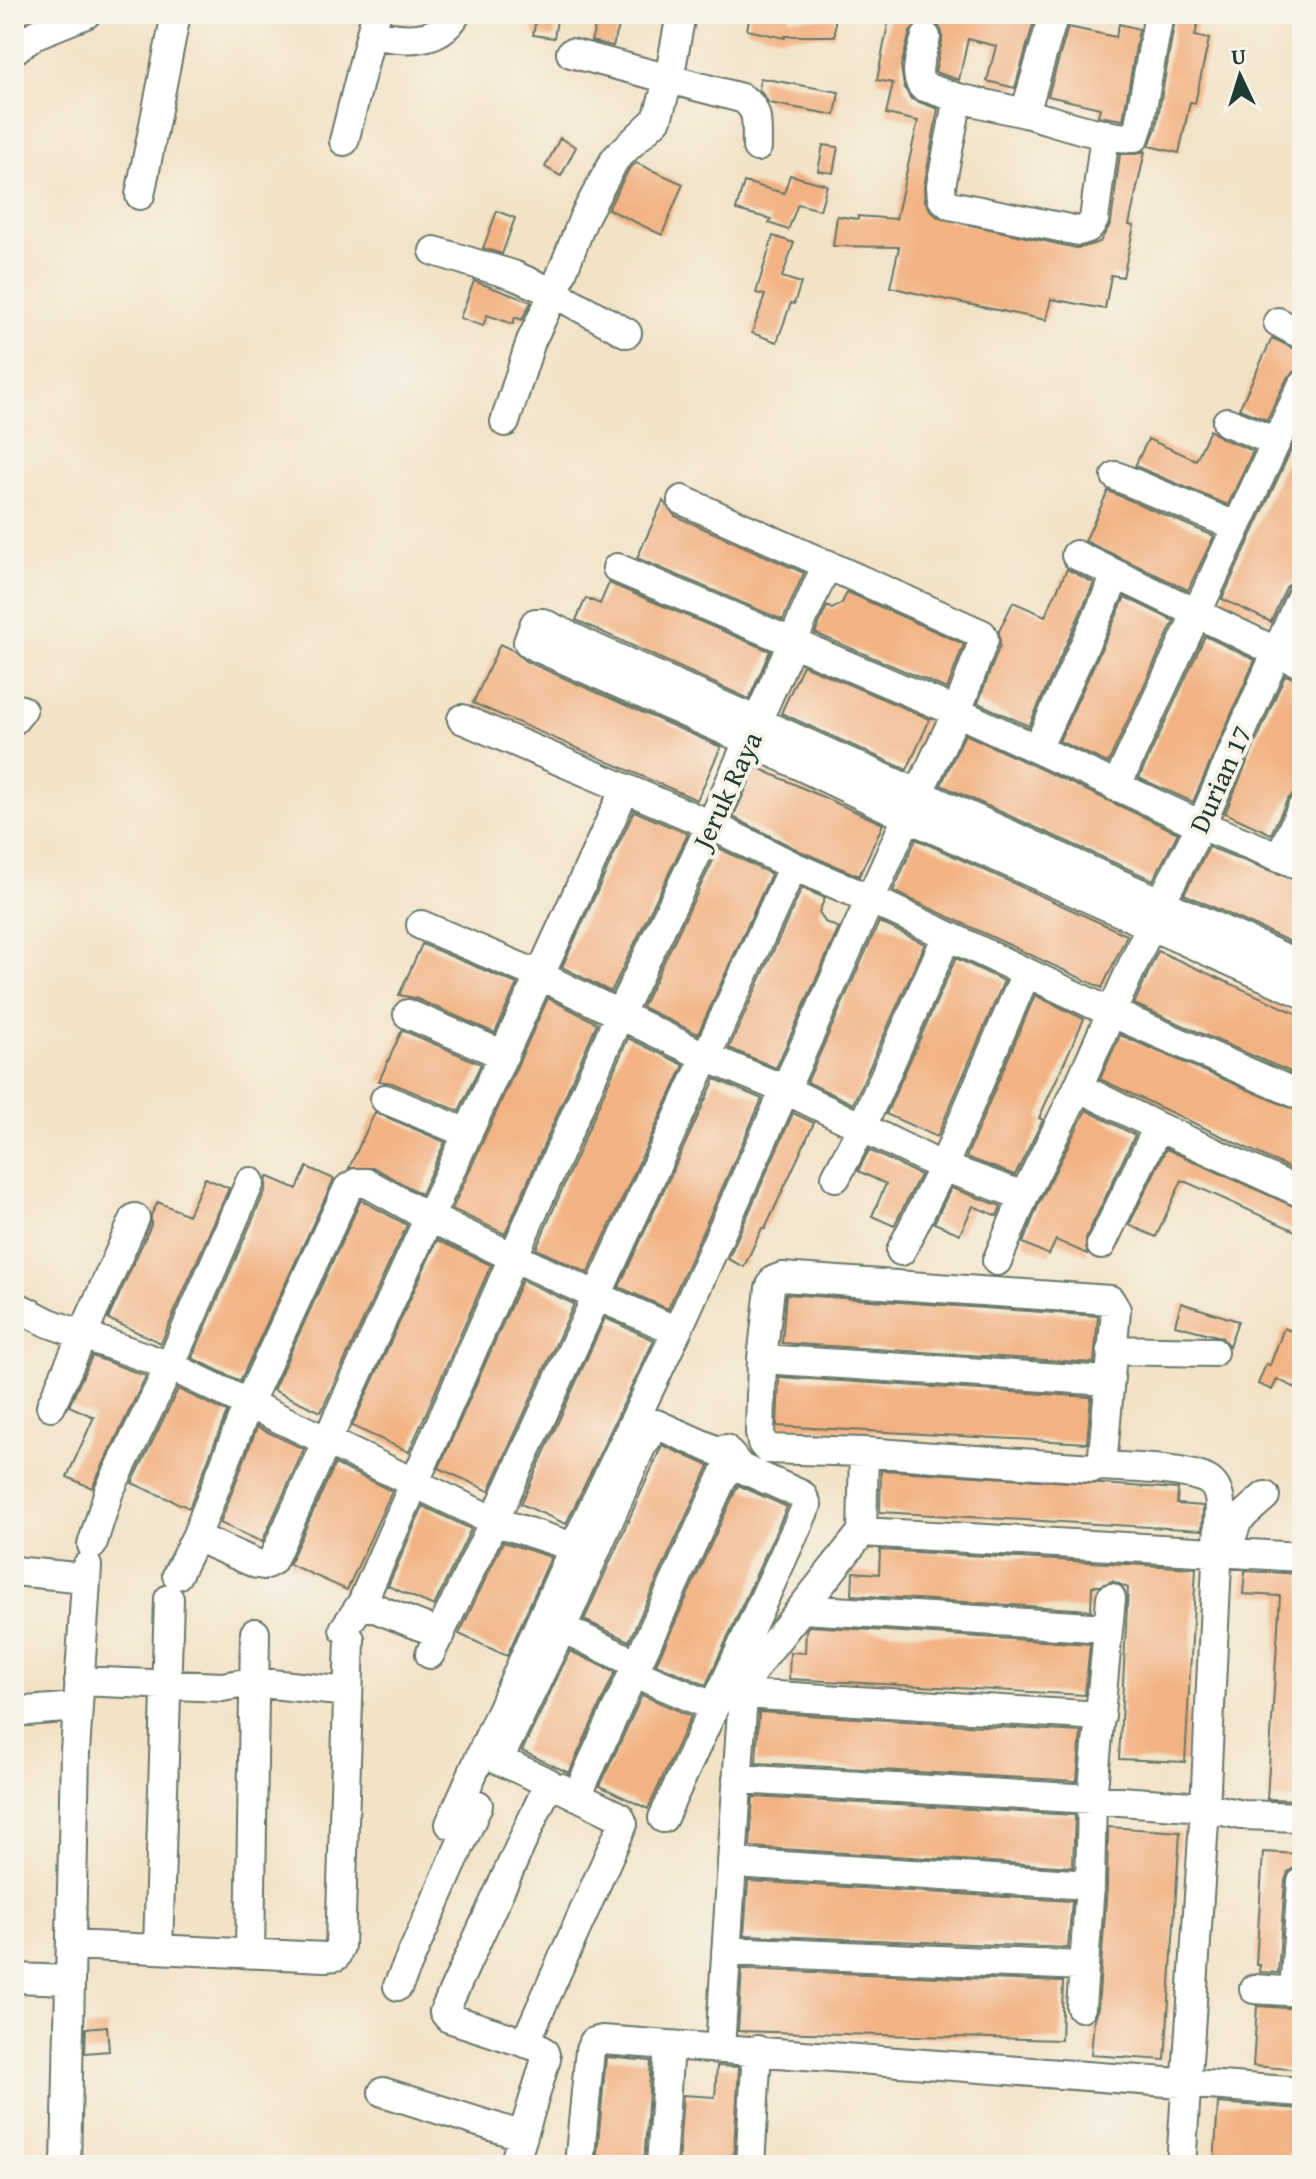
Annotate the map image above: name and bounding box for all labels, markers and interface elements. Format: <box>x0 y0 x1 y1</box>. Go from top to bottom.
north arrow <box>1200 36 1280 116</box>
text: U <box>1230 40 1247 73</box>
street label: Durian 17 <box>1178 719 1261 839</box>
street label: Jeruk Raya <box>680 724 772 858</box>

